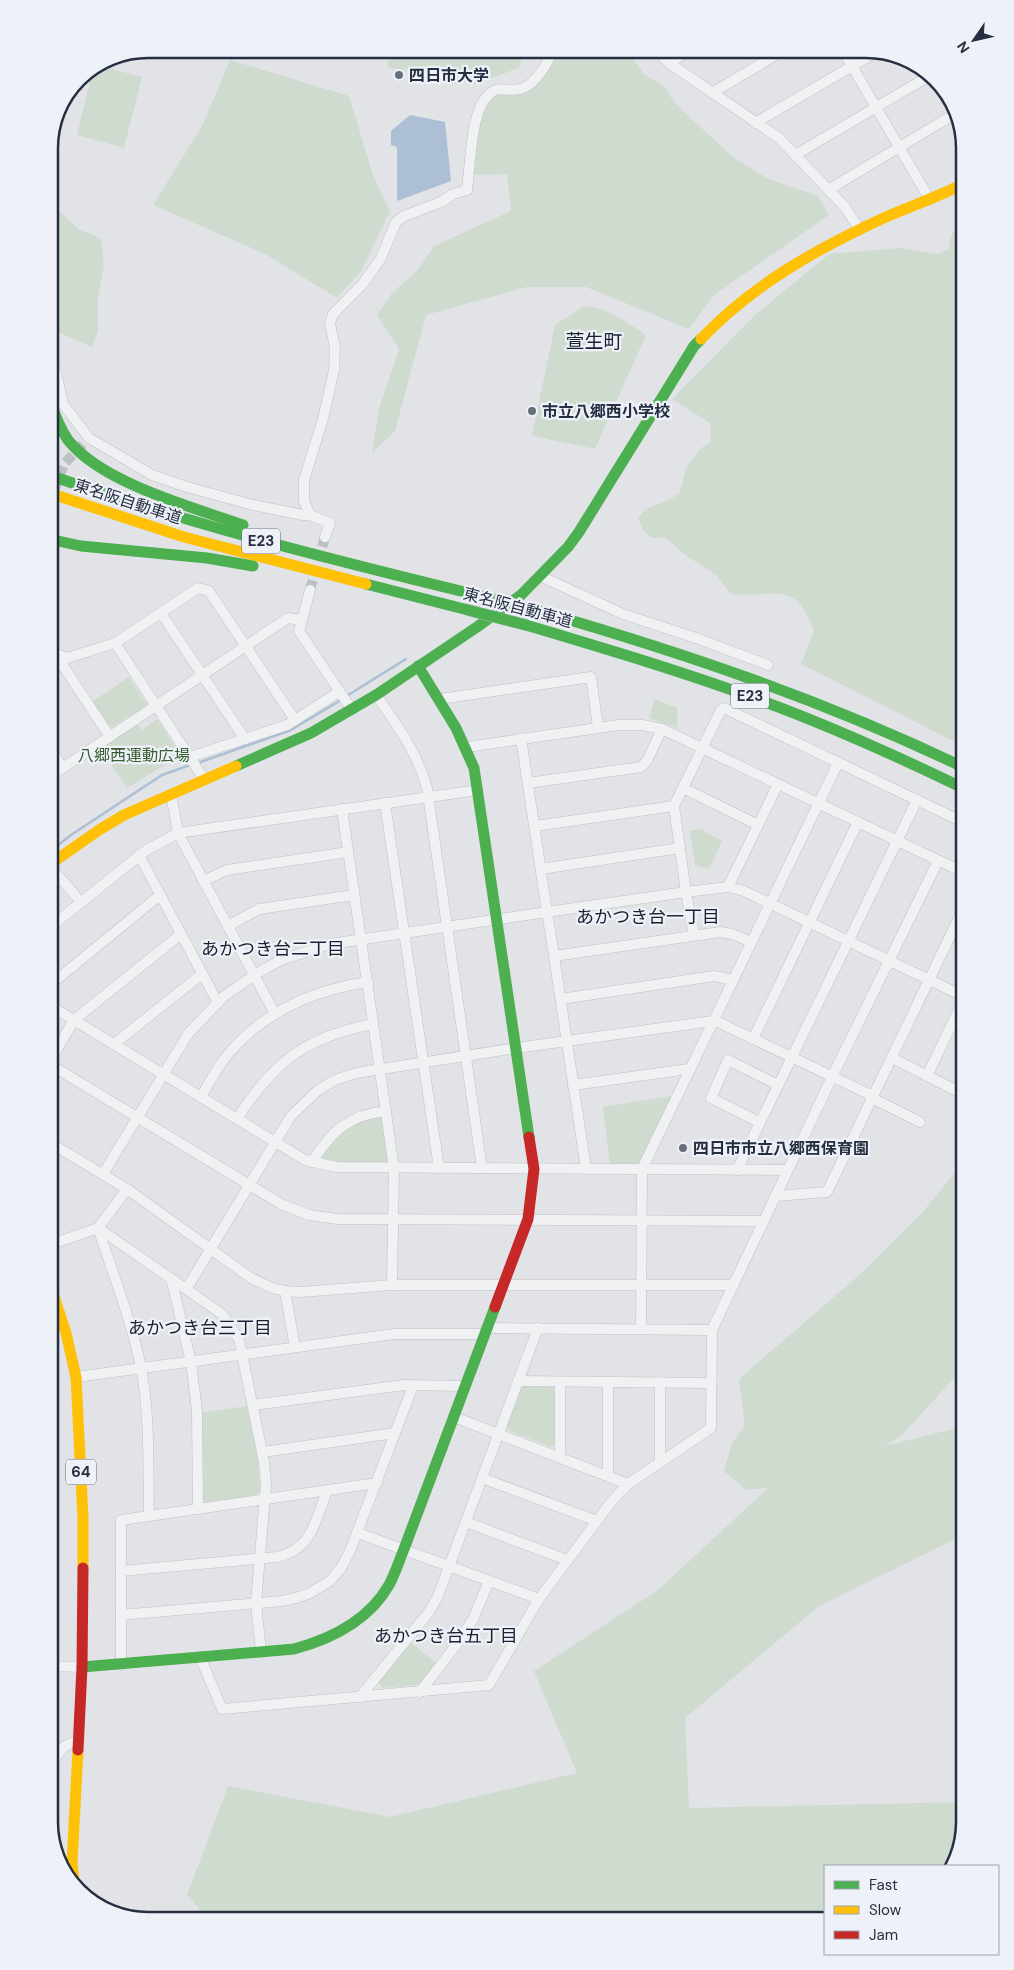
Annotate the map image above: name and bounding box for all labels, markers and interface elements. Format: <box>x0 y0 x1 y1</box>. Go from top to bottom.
north arrow <box>949 15 999 65</box>
text: N <box>953 38 974 57</box>
place label: 四日市大学 <box>409 65 489 86</box>
marker: 四日市大学 <box>393 69 405 81</box>
district label: 萱生町 <box>565 329 623 354</box>
place label: 市立八郷西小学校 <box>542 401 670 422</box>
marker: 市立八郷西小学校 <box>526 405 538 417</box>
street label: 東名阪自動車道 <box>71 474 184 529</box>
road number: E23 <box>242 528 280 554</box>
street label: 東名阪自動車道 <box>461 583 575 632</box>
road number: E23 <box>731 684 769 708</box>
park label: 八郷西運動広場 <box>78 745 190 766</box>
district label: あかつき台一丁目 <box>576 905 720 929</box>
district label: あかつき台二丁目 <box>201 937 345 961</box>
place label: 四日市市立八郷西保育園 <box>693 1138 869 1159</box>
marker: 四日市市立八郷西保育園 <box>677 1142 689 1154</box>
district label: あかつき台三丁目 <box>128 1316 272 1340</box>
road number: 64 <box>66 1460 96 1484</box>
district label: あかつき台五丁目 <box>374 1624 518 1648</box>
legend <box>824 1865 999 1955</box>
text: Fast <box>869 1875 898 1895</box>
text: Slow <box>869 1900 902 1920</box>
text: Jam <box>869 1925 898 1945</box>

